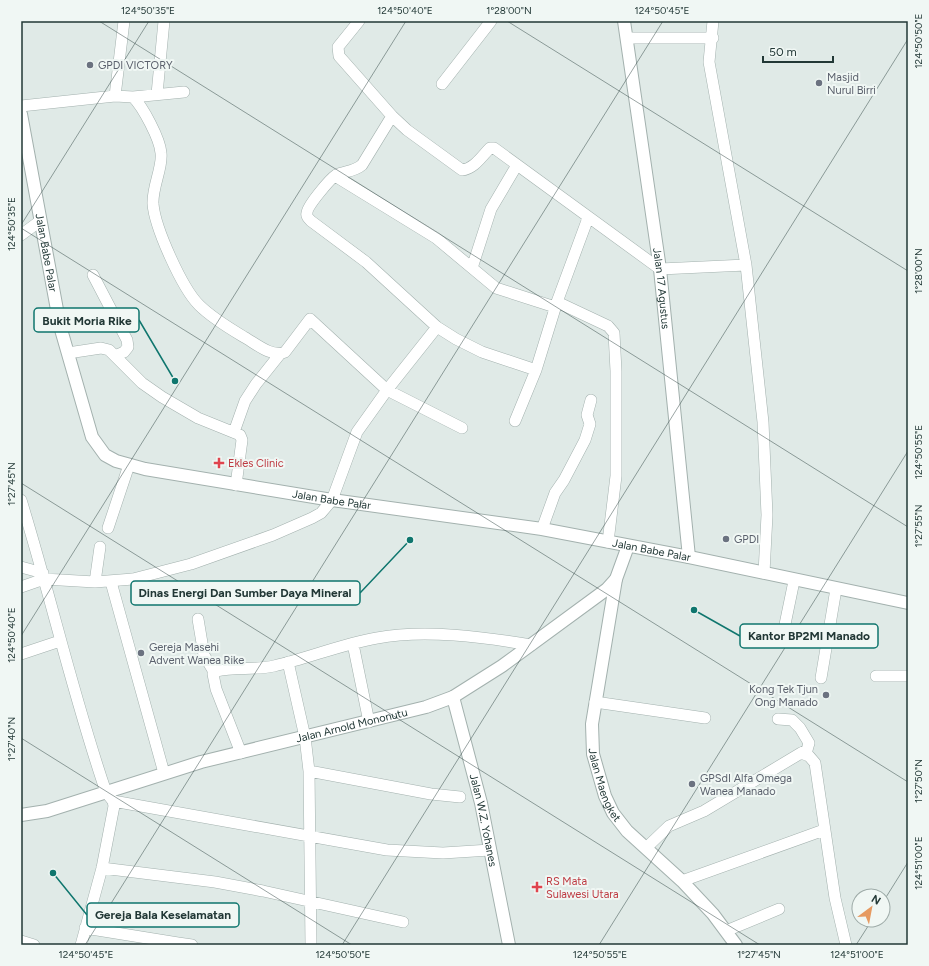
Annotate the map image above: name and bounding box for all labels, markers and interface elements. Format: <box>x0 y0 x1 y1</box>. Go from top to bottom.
text: 124°50'35"E <box>121 4 175 17</box>
text: 124°50'40"E <box>377 4 433 17</box>
text: 1°28'00"N <box>486 4 532 17</box>
text: 124°50'45"E <box>635 4 690 17</box>
text: 124°50'50"E <box>912 13 925 69</box>
scale bar <box>763 38 833 64</box>
text: 50 m <box>769 45 797 59</box>
place label: GPDI VICTORY <box>98 59 173 72</box>
marker: GPDI VICTORY <box>85 60 95 70</box>
place label: Masjid Nurul Birri <box>827 71 876 97</box>
marker: Masjid Nurul Birri <box>814 78 824 88</box>
text: 124°50'35"E <box>5 197 18 251</box>
street label: Jalan Babe Palar <box>32 213 60 293</box>
street label: Jalan 17 Agustus <box>650 247 672 330</box>
text: 1°28'00"N <box>912 248 925 294</box>
callout: Bukit Moria Rike <box>34 308 139 332</box>
text: Bukit Moria Rike <box>42 314 132 328</box>
text: 124°50'55"E <box>912 425 925 479</box>
marker: Ekles Clinic <box>213 457 225 469</box>
place label: Ekles Clinic <box>228 457 284 470</box>
text: 1°27'45"N <box>5 462 18 506</box>
street label: Jalan Babe Palar <box>291 488 372 512</box>
text: 1°27'55"N <box>912 504 925 548</box>
place label: GPDI <box>734 533 759 546</box>
marker: GPDI <box>721 534 731 544</box>
street label: Jalan Babe Palar <box>611 537 692 564</box>
callout: Dinas Energi Dan Sumber Daya Mineral <box>131 581 360 605</box>
text: Dinas Energi Dan Sumber Daya Mineral <box>138 586 352 600</box>
text: 124°50'40"E <box>5 607 18 663</box>
callout: Kantor BP2MI Manado <box>740 624 878 648</box>
text: Kantor BP2MI Manado <box>748 629 870 643</box>
place label: Gereja Masehi Advent Wanea Rike <box>149 641 244 667</box>
marker: Gereja Masehi Advent Wanea Rike <box>136 648 146 658</box>
place label: Kong Tek Tjun Ong Manado <box>749 683 818 709</box>
marker: Kong Tek Tjun Ong Manado <box>821 690 831 700</box>
street label: Jalan Arnold Mononutu <box>295 706 409 746</box>
text: 1°27'40"N <box>5 717 18 761</box>
street label: Jalan Maengket <box>586 748 623 825</box>
text: 1°27'50"N <box>912 759 925 803</box>
place label: GPSdI Alfa Omega Wanea Manado <box>700 772 792 798</box>
street label: Jalan W.Z. Yohanes <box>467 773 499 868</box>
marker: GPSdI Alfa Omega Wanea Manado <box>687 779 697 789</box>
text: 124°51'00"E <box>912 836 925 890</box>
place label: RS Mata Sulawesi Utara <box>546 875 619 901</box>
marker: RS Mata Sulawesi Utara <box>531 881 543 893</box>
north arrow <box>851 888 891 928</box>
text: N <box>869 892 883 908</box>
callout: Gereja Bala Keselamatan <box>87 903 239 927</box>
text: Gereja Bala Keselamatan <box>95 908 231 922</box>
text: 124°50'45"E <box>59 948 114 961</box>
text: 124°50'50"E <box>315 948 371 961</box>
text: 124°50'55"E <box>573 948 627 961</box>
text: 1°27'45"N <box>737 948 781 961</box>
text: 124°51'00"E <box>830 948 884 961</box>

